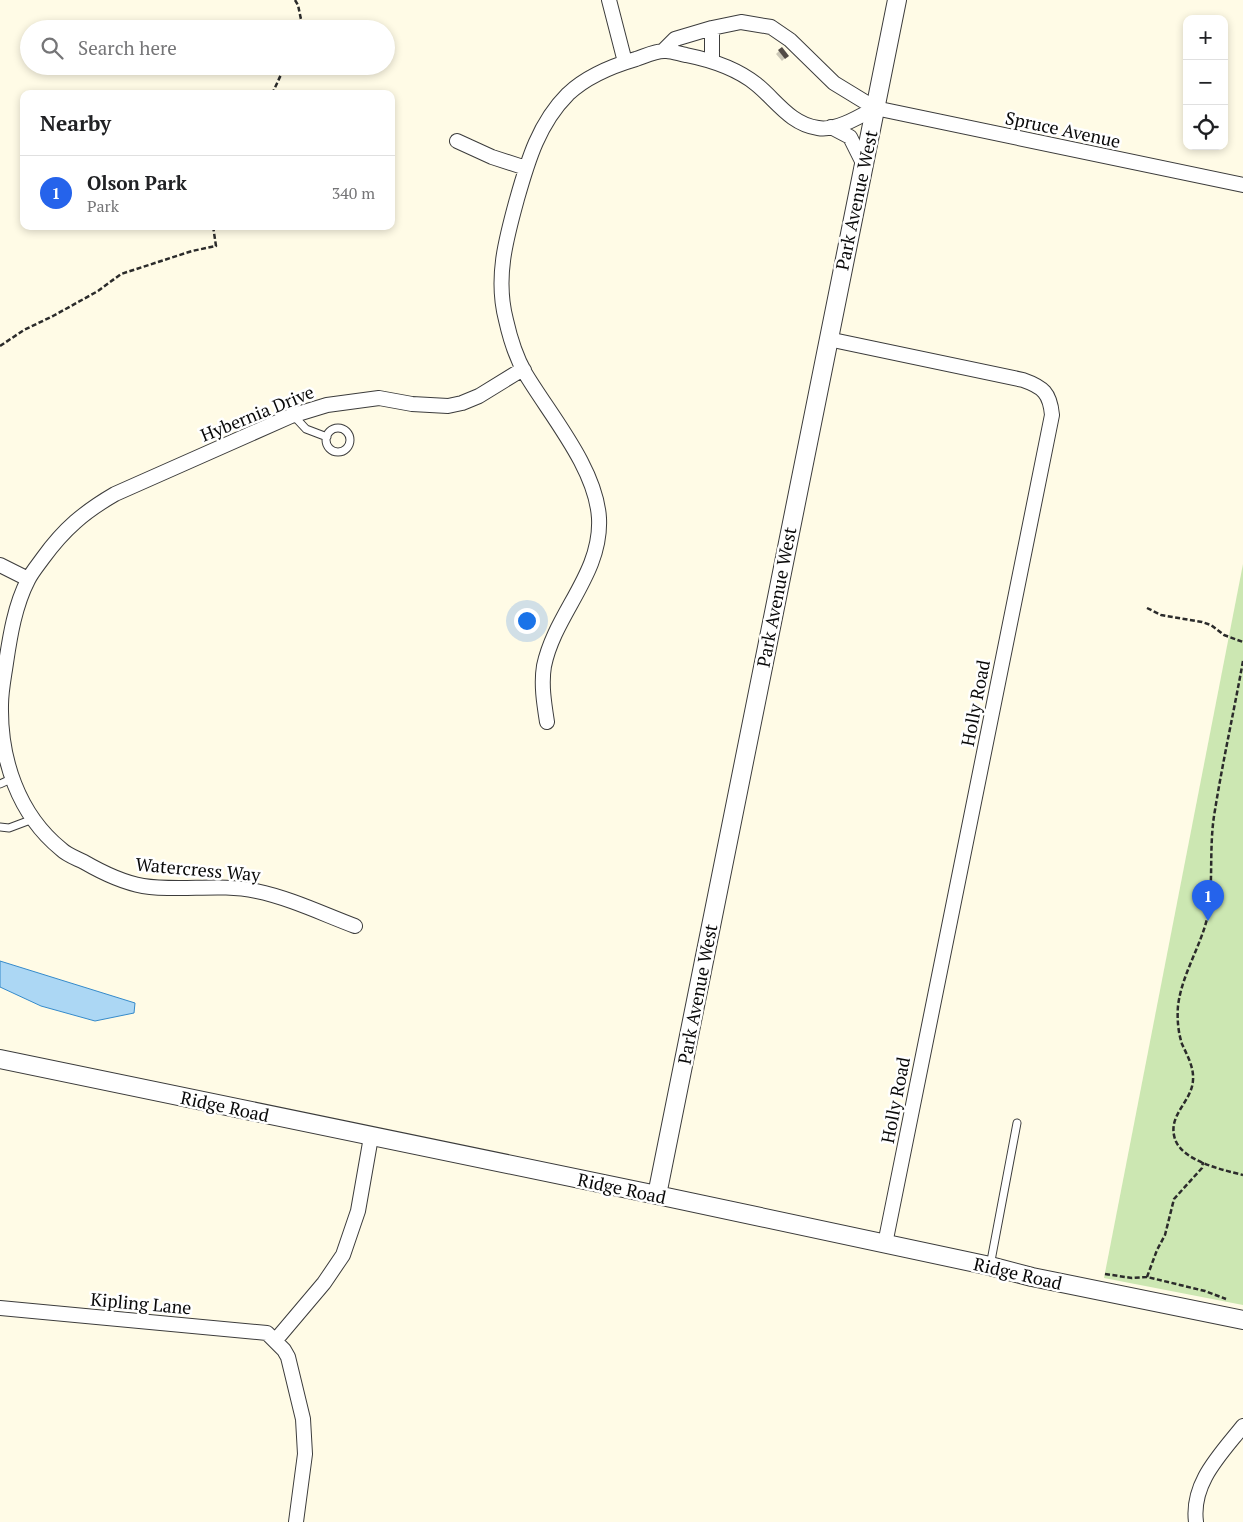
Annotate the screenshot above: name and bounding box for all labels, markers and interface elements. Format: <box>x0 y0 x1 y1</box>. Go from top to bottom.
map controls <box>1183 15 1228 150</box>
button: + <box>1183 15 1228 60</box>
search box <box>20 20 395 75</box>
icon: search <box>38 34 66 62</box>
text: Search here <box>78 35 177 60</box>
button: − <box>1183 60 1228 105</box>
street label: Spruce Avenue <box>1003 105 1123 153</box>
button: locate <box>1183 105 1228 150</box>
text: Nearby <box>40 109 111 137</box>
street label: Park Avenue West <box>829 127 883 272</box>
text: Olson Park <box>87 170 187 195</box>
text: 1 <box>51 182 61 204</box>
text: 340 m <box>332 182 375 204</box>
text: Park <box>87 195 119 217</box>
street label: Hybernia Drive <box>197 379 317 447</box>
street label: Park Avenue West <box>751 524 801 669</box>
your location <box>514 608 540 634</box>
street label: Holly Road <box>955 658 995 748</box>
street label: Watercress Way <box>134 852 262 887</box>
pin: 1 <box>1192 880 1224 921</box>
street label: Park Avenue West <box>672 921 722 1066</box>
street label: Holly Road <box>875 1055 915 1145</box>
street label: Ridge Road <box>179 1085 271 1127</box>
street label: Ridge Road <box>576 1167 668 1209</box>
street label: Ridge Road <box>971 1251 1065 1295</box>
street label: Kipling Lane <box>89 1287 193 1319</box>

